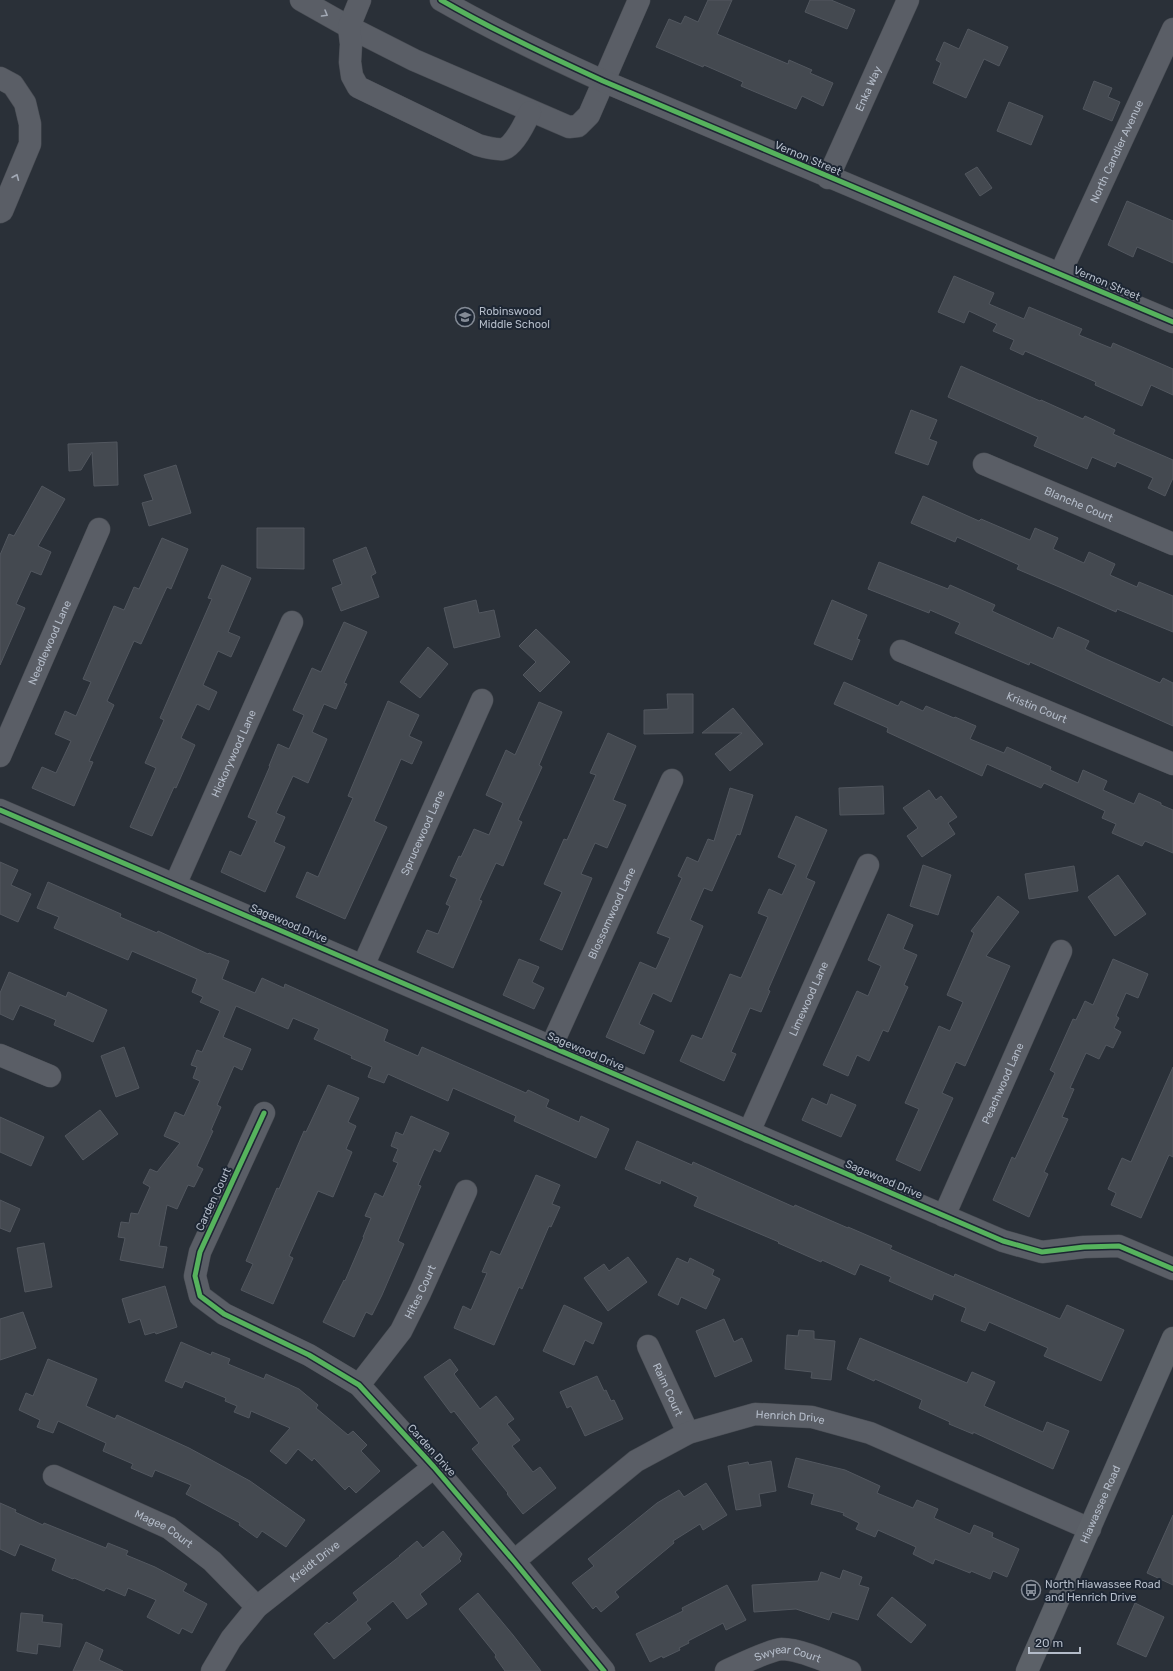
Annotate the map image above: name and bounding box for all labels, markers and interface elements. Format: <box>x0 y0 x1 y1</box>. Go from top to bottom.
one-way arrow <box>321 9 328 16</box>
street label: Enka Way <box>853 64 884 113</box>
street label: North Candler Avenue <box>1088 98 1146 205</box>
street label: Vernon Street <box>773 139 844 179</box>
one-way arrow <box>11 174 19 182</box>
street label: Vernon Street <box>1072 264 1143 304</box>
place label: Robinswood Middle School <box>479 305 550 331</box>
school or university icon: Robinswood Middle School <box>454 306 476 328</box>
street label: Blanche Court <box>1042 484 1116 525</box>
street label: Needlewood Lane <box>26 598 74 687</box>
street label: Kristin Court <box>1004 690 1069 726</box>
street label: Hickorywood Lane <box>209 708 259 799</box>
street label: Sprucewood Lane <box>398 788 448 878</box>
street label: Blossomwood Lane <box>586 865 639 961</box>
street label: Sagewood Drive <box>248 901 329 946</box>
street label: Limewood Lane <box>787 959 831 1038</box>
street label: Sagewood Drive <box>545 1029 626 1074</box>
street label: Peachwood Lane <box>979 1041 1027 1126</box>
street label: Sagewood Drive <box>843 1157 924 1202</box>
street label: Carden Court <box>193 1165 234 1233</box>
street label: Hites Court <box>402 1262 439 1321</box>
street label: Raim Court <box>650 1361 686 1419</box>
street label: Henrich Drive <box>755 1408 826 1427</box>
street label: Carden Drive <box>405 1421 459 1479</box>
street label: Hiawassee Road <box>1078 1464 1123 1545</box>
street label: Magee Court <box>133 1507 196 1551</box>
street label: Kreidt Drive <box>288 1538 342 1585</box>
place label: North Hiawassee Road and Henrich Drive <box>1045 1578 1160 1604</box>
bus stop icon: North Hiawassee Road and Henrich Drive <box>1020 1579 1042 1601</box>
scale bar <box>1029 1629 1080 1655</box>
text: 20 m <box>1035 1636 1063 1650</box>
street label: Swyear Court <box>752 1643 824 1666</box>

